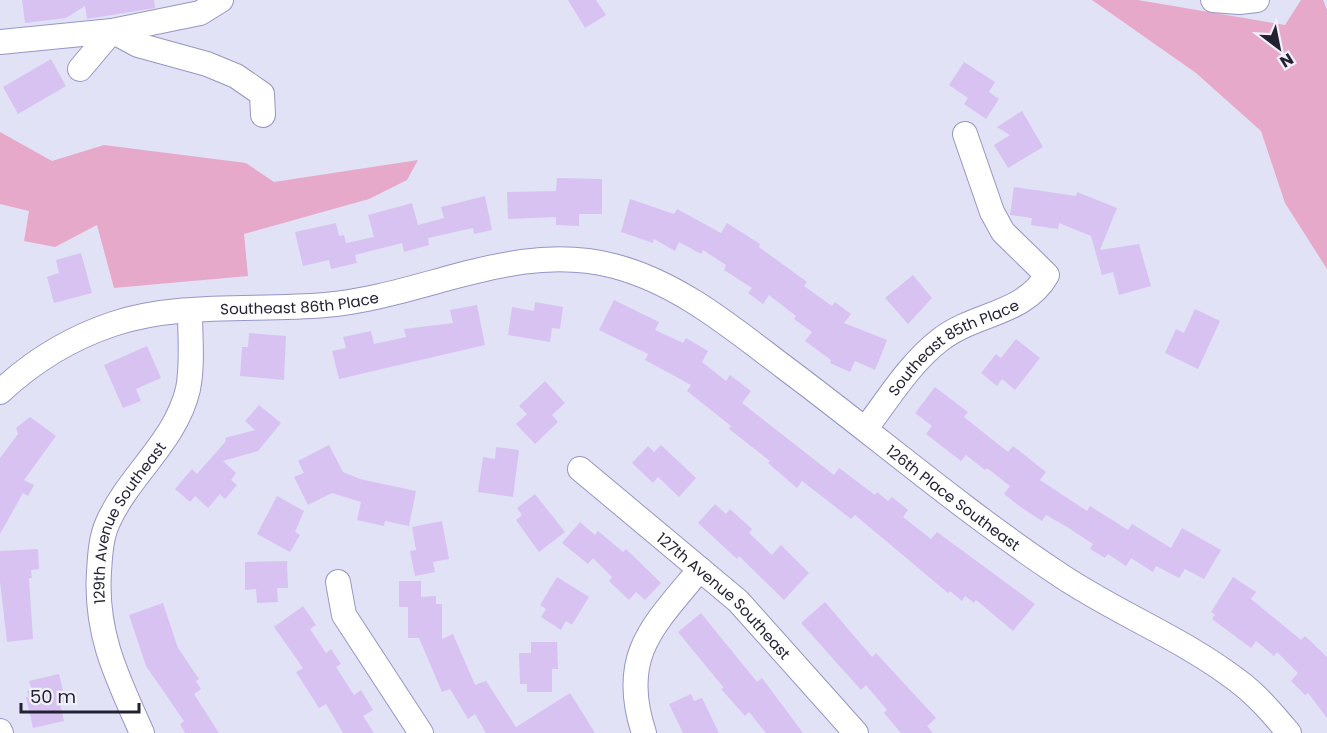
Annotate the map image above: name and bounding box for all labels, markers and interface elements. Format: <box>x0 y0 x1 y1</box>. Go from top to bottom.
north arrow <box>1249 18 1309 78</box>
text: N <box>1275 47 1298 73</box>
street label: Southeast 86th Place <box>220 286 381 319</box>
street label: Southeast 85th Place <box>883 294 1022 400</box>
street label: 129th Avenue Southeast <box>88 437 170 605</box>
street label: 126th Place Southeast <box>882 440 1025 555</box>
street label: 127th Avenue Southeast <box>653 527 796 664</box>
scale bar <box>21 676 140 714</box>
text: 50 m <box>30 684 76 709</box>

